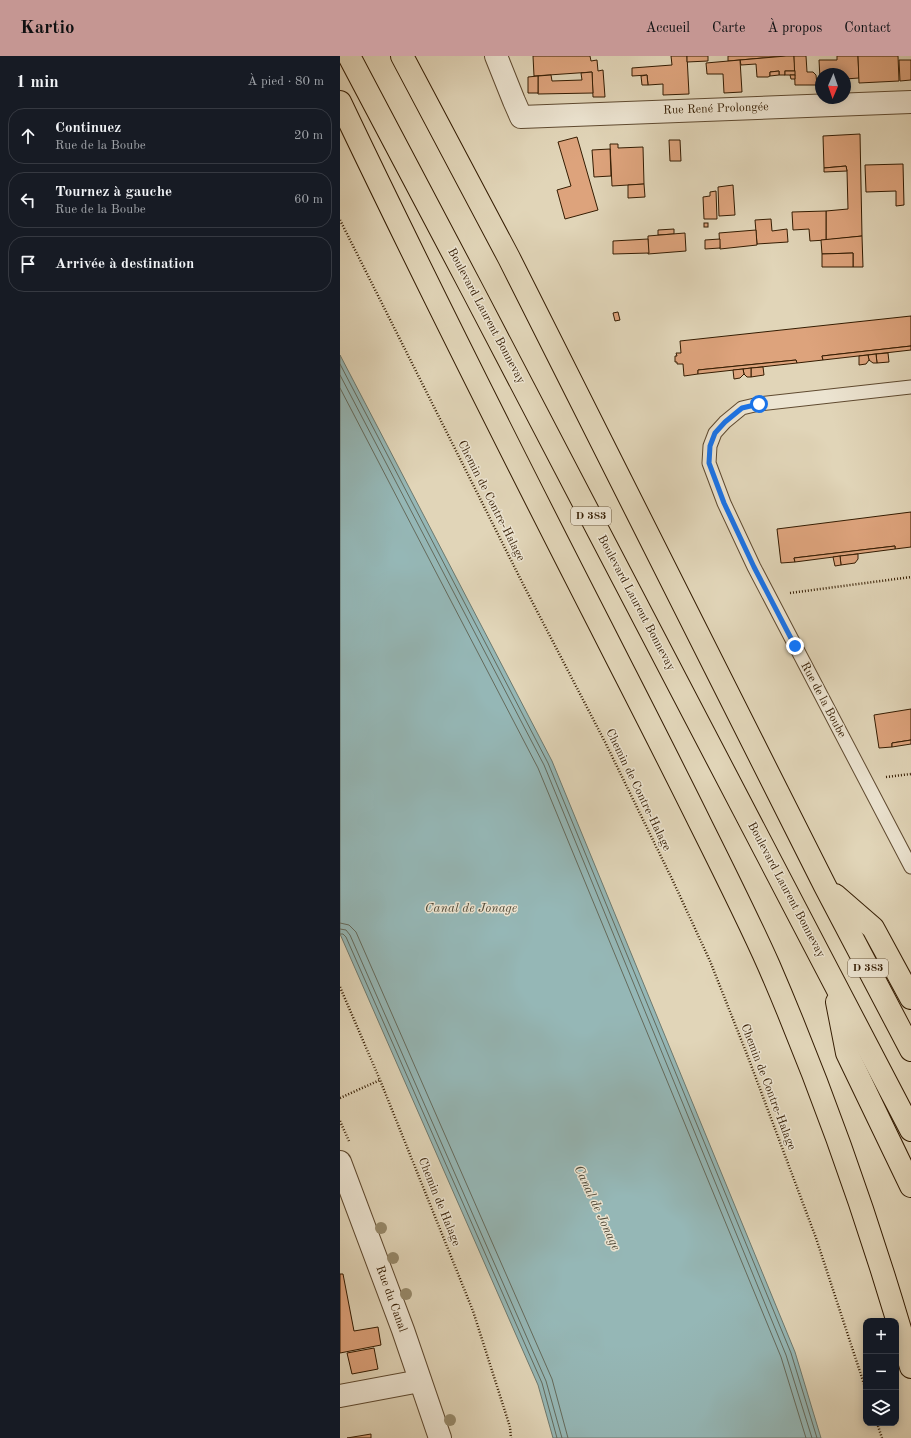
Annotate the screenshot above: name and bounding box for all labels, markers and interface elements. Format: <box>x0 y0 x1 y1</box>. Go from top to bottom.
text: Kartio <box>20 19 75 38</box>
text: Accueil <box>646 21 690 35</box>
text: Carte <box>712 21 745 35</box>
text: À propos <box>767 21 822 35</box>
text: Contact <box>844 21 891 35</box>
north arrow <box>815 68 851 104</box>
text: 1 min <box>16 74 59 91</box>
text: À pied · 80 m <box>247 75 324 88</box>
street label: Rue René Prolongée <box>663 101 769 117</box>
text: Continuez <box>55 121 121 136</box>
icon: ahead <box>17 125 39 147</box>
text: 20 m <box>294 129 323 142</box>
text: Rue de la Boube <box>55 139 146 152</box>
text: Tournez à gauche <box>55 185 172 200</box>
icon: left <box>17 189 39 211</box>
text: 60 m <box>294 193 323 206</box>
text: Rue de la Boube <box>55 203 146 216</box>
street label: Boulevard Laurent Bonnevay <box>445 246 527 386</box>
icon: arrive <box>17 253 39 275</box>
text: Arrivée à destination <box>55 257 194 272</box>
route start <box>750 395 768 413</box>
street label: Chemin de Contre-Halage <box>455 439 527 564</box>
road number: D 383 <box>571 507 611 525</box>
street label: Boulevard Laurent Bonnevay <box>595 533 677 673</box>
route end <box>786 637 804 655</box>
street label: Rue de la Boube <box>798 660 848 740</box>
street label: Chemin de Contre-Halage <box>603 727 673 853</box>
street label: Boulevard Laurent Bonnevay <box>745 820 827 960</box>
water label: Canal de Jonage <box>425 902 517 915</box>
road number: D 383 <box>848 959 888 977</box>
street label: Chemin de Contre-Halage <box>738 1022 798 1152</box>
street label: Chemin de Halage <box>416 1156 462 1248</box>
water label: Canal de Jonage <box>572 1163 622 1253</box>
street label: Rue du Canal <box>373 1264 409 1334</box>
map controls <box>863 1318 899 1426</box>
button: + <box>863 1318 899 1354</box>
button: − <box>863 1354 899 1390</box>
button: layers <box>863 1390 899 1426</box>

